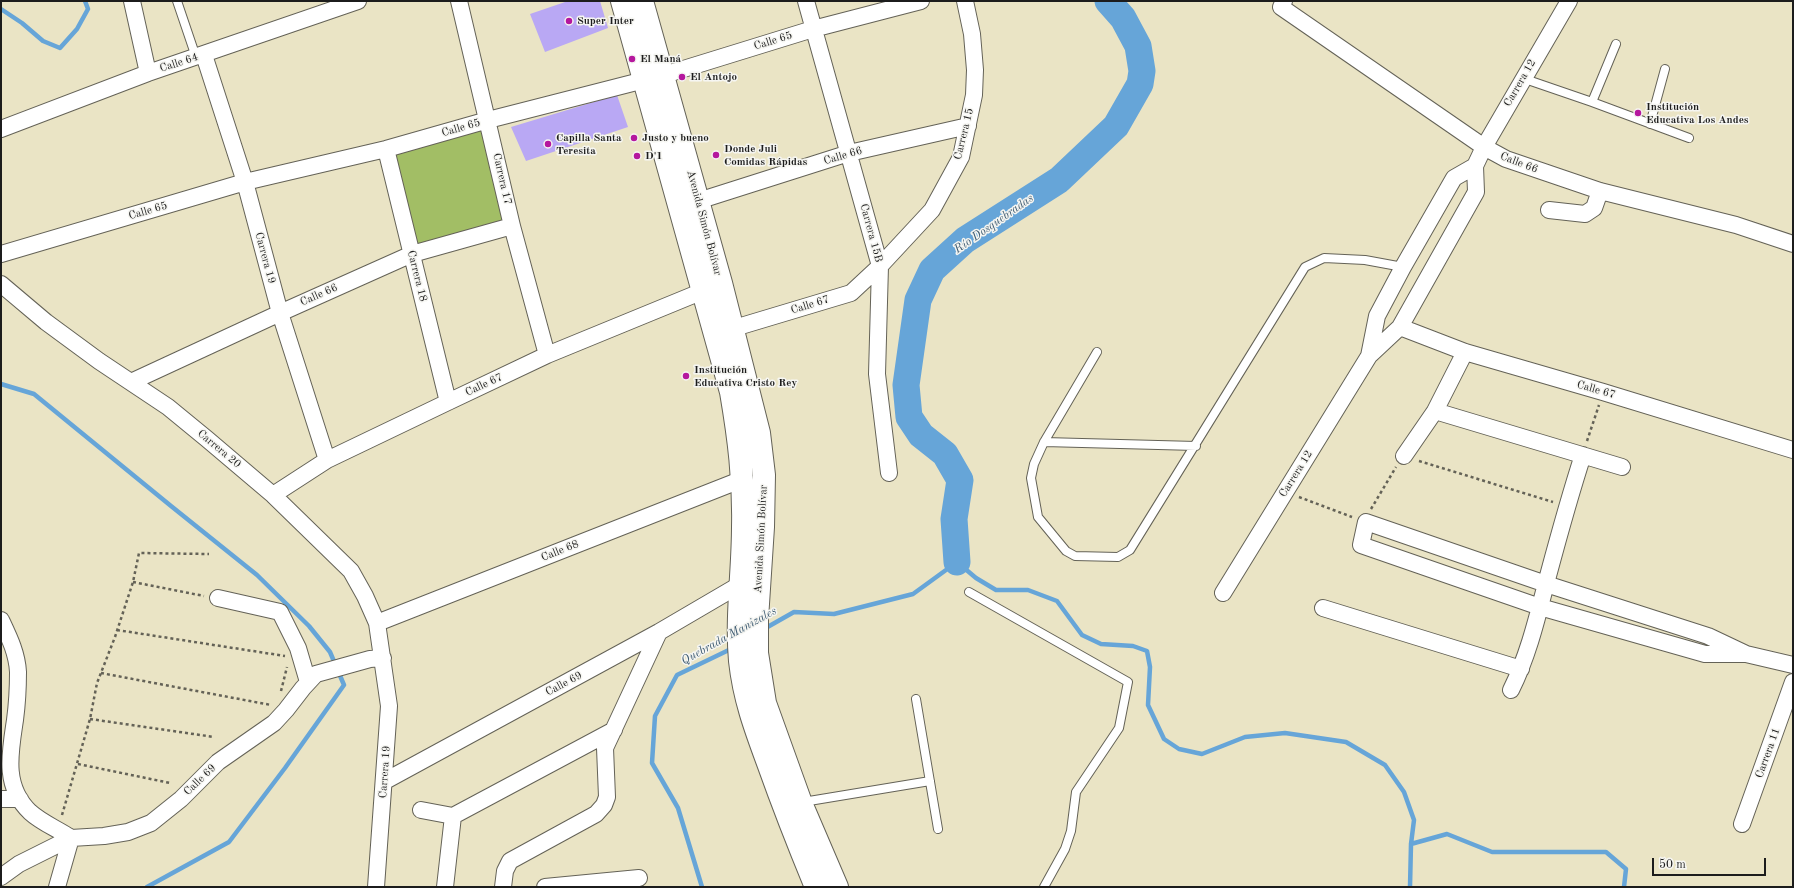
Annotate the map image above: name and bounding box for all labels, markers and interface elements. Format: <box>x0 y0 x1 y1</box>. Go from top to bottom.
place label: Super Inter <box>577 14 634 28</box>
marker: Super Inter <box>564 16 574 26</box>
street label: Calle 65 <box>752 29 794 53</box>
street label: Calle 64 <box>158 51 200 75</box>
place label: El Maná <box>640 52 681 66</box>
marker: El Maná <box>627 54 637 64</box>
street label: Carrera 12 <box>1501 57 1539 109</box>
place label: El Antojo <box>690 70 737 84</box>
marker: El Antojo <box>677 72 687 82</box>
place label: Institución Educativa Los Andes <box>1646 100 1749 126</box>
street label: Carrera 15 <box>951 107 977 161</box>
marker: Institución Educativa Los Andes <box>1633 108 1643 118</box>
street label: Calle 65 <box>440 116 482 140</box>
place label: Capilla Santa Teresita <box>556 131 622 157</box>
place label: Justo y bueno <box>642 131 709 145</box>
marker: Justo y bueno <box>629 133 639 143</box>
marker: Capilla Santa Teresita <box>543 139 553 149</box>
place label: Donde Juli Comidas Rápidas <box>724 142 807 168</box>
street label: Calle 66 <box>822 144 864 168</box>
place label: D'1 <box>645 149 663 163</box>
marker: Donde Juli Comidas Rápidas <box>711 150 721 160</box>
street label: Calle 66 <box>1498 150 1540 176</box>
marker: D'1 <box>632 151 642 161</box>
street label: Carrera 17 <box>490 152 514 206</box>
street label: Avenida Simón Bolívar <box>684 169 724 277</box>
water label: Río Dosquebradas <box>951 191 1037 257</box>
street label: Calle 65 <box>127 199 169 223</box>
street label: Carrera 15B <box>857 202 885 264</box>
street label: Carrera 19 <box>252 231 278 285</box>
street label: Carrera 18 <box>404 249 430 303</box>
street label: Calle 66 <box>298 281 340 309</box>
street label: Calle 67 <box>789 293 831 317</box>
place label: Institución Educativa Cristo Rey <box>694 363 797 389</box>
street label: Calle 67 <box>463 371 505 399</box>
marker: Institución Educativa Cristo Rey <box>681 371 691 381</box>
street label: Calle 67 <box>1575 378 1617 402</box>
street label: Carrera 20 <box>195 427 243 471</box>
street label: Carrera 12 <box>1276 448 1316 500</box>
street label: Avenida Simón Bolívar <box>752 484 770 594</box>
street label: Calle 68 <box>539 537 581 565</box>
water label: Quebrada Manizales <box>679 604 779 668</box>
street label: Calle 69 <box>543 669 585 699</box>
street label: Carrera 11 <box>1753 726 1783 780</box>
street label: Carrera 19 <box>377 745 393 799</box>
street label: Calle 69 <box>181 761 219 799</box>
scale bar <box>1654 850 1768 876</box>
text: 50 m <box>1659 859 1686 871</box>

